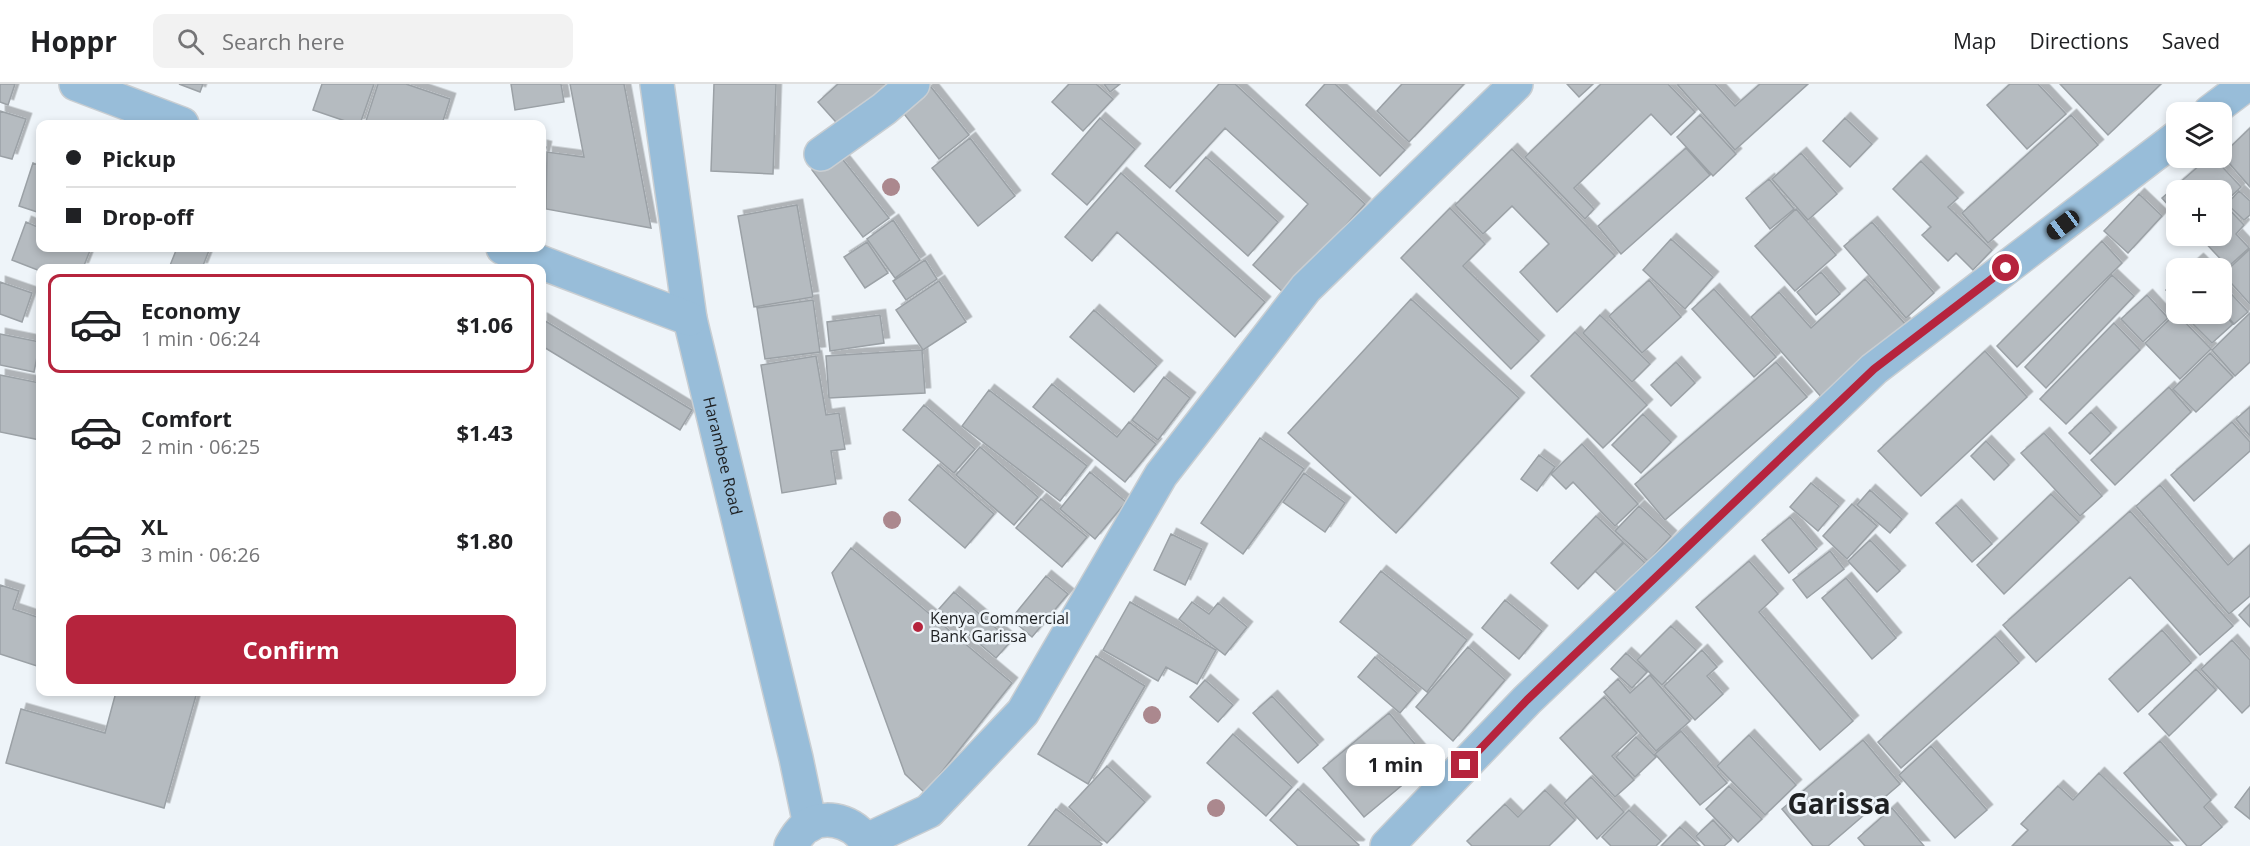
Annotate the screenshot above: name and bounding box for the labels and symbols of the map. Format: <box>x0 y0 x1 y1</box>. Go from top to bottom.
car <box>2043 207 2083 243</box>
route start <box>1992 254 2019 281</box>
street label: Harambee Road <box>698 394 748 517</box>
place label: Kenya Commercial Bank Garissa <box>930 607 1069 647</box>
marker: Kenya Commercial Bank Garissa <box>911 620 925 634</box>
callout: 1 min <box>1345 744 1444 786</box>
route end <box>1451 751 1478 778</box>
district label: Garissa <box>1787 784 1891 822</box>

